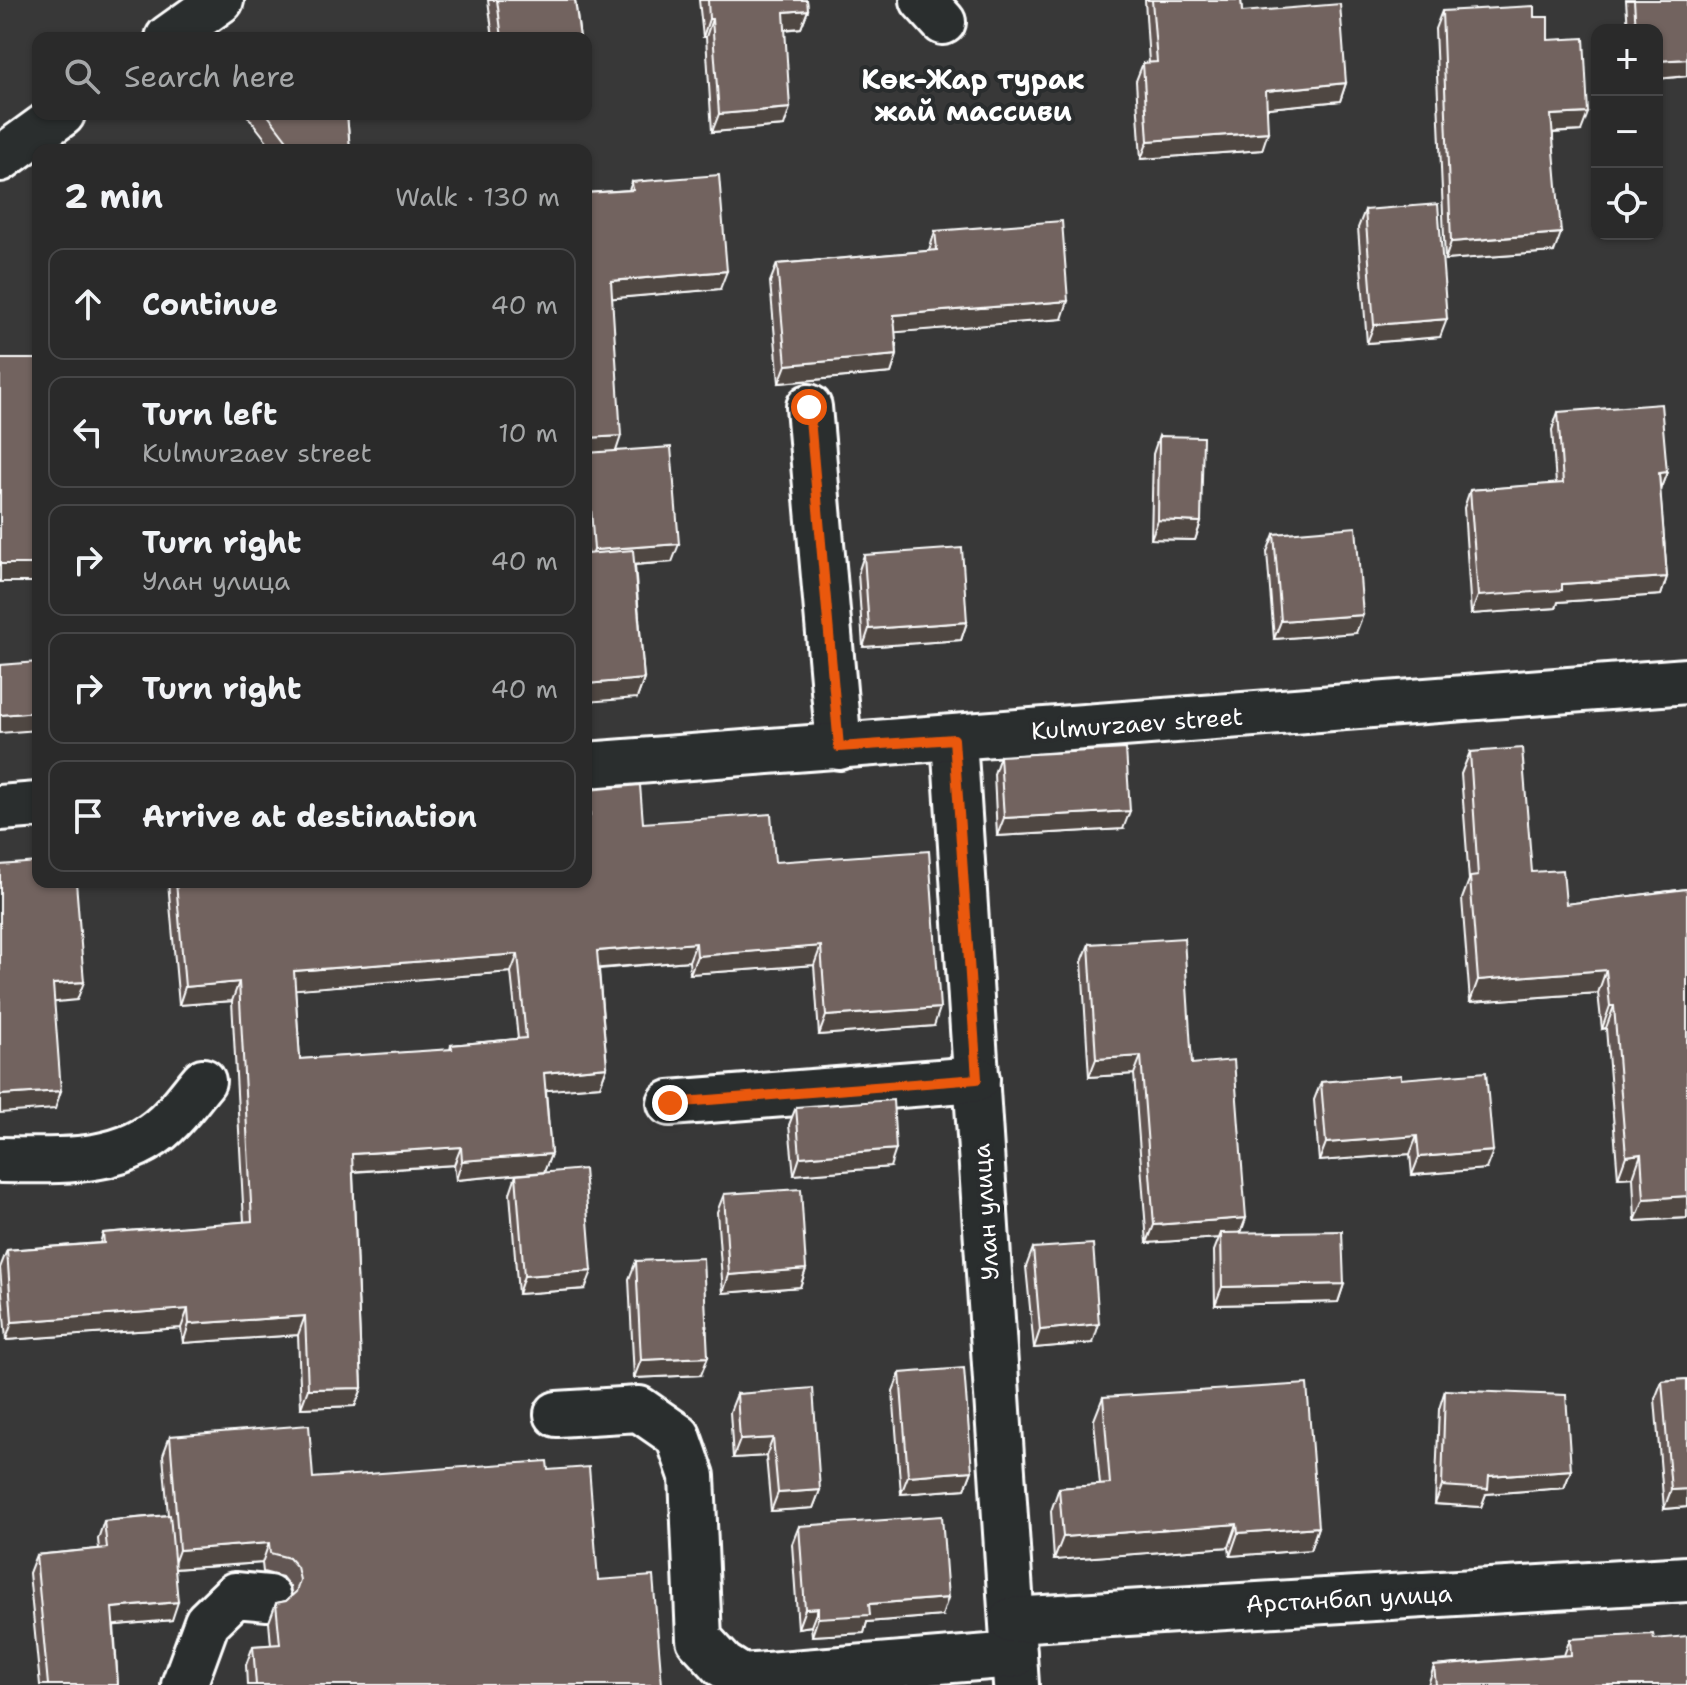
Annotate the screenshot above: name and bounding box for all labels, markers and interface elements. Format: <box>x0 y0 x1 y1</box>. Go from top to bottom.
map controls <box>1591 24 1663 240</box>
button: + <box>1591 24 1663 96</box>
search box <box>32 32 592 120</box>
icon: search <box>60 54 104 98</box>
text: Search here <box>124 56 295 97</box>
district label: Көк-Жар турак жай массиви <box>861 60 1085 130</box>
button: − <box>1591 96 1663 168</box>
button: locate <box>1591 168 1663 240</box>
text: 2 min <box>64 173 163 219</box>
text: Walk · 130 m <box>395 179 560 214</box>
icon: ahead <box>66 282 110 326</box>
text: Continue <box>142 284 278 325</box>
text: 40 m <box>491 287 558 322</box>
route start <box>791 389 827 425</box>
text: Turn left <box>142 394 277 435</box>
icon: left <box>66 410 110 454</box>
text: 10 m <box>498 415 558 450</box>
text: Kulmurzaev street <box>142 435 372 470</box>
text: Turn right <box>142 522 301 563</box>
icon: right <box>66 538 110 582</box>
text: 40 m <box>491 543 558 578</box>
text: Улан улица <box>142 563 290 598</box>
icon: right <box>66 666 110 710</box>
text: Turn right <box>142 668 301 709</box>
text: 40 m <box>491 671 558 706</box>
street label: Kulmurzaev street <box>1030 701 1244 747</box>
icon: arrive <box>66 794 110 838</box>
text: Arrive at destination <box>142 796 477 837</box>
route end <box>652 1085 688 1121</box>
street label: Улан улица <box>965 1143 1007 1281</box>
street label: Арстанбап улица <box>1245 1578 1453 1620</box>

